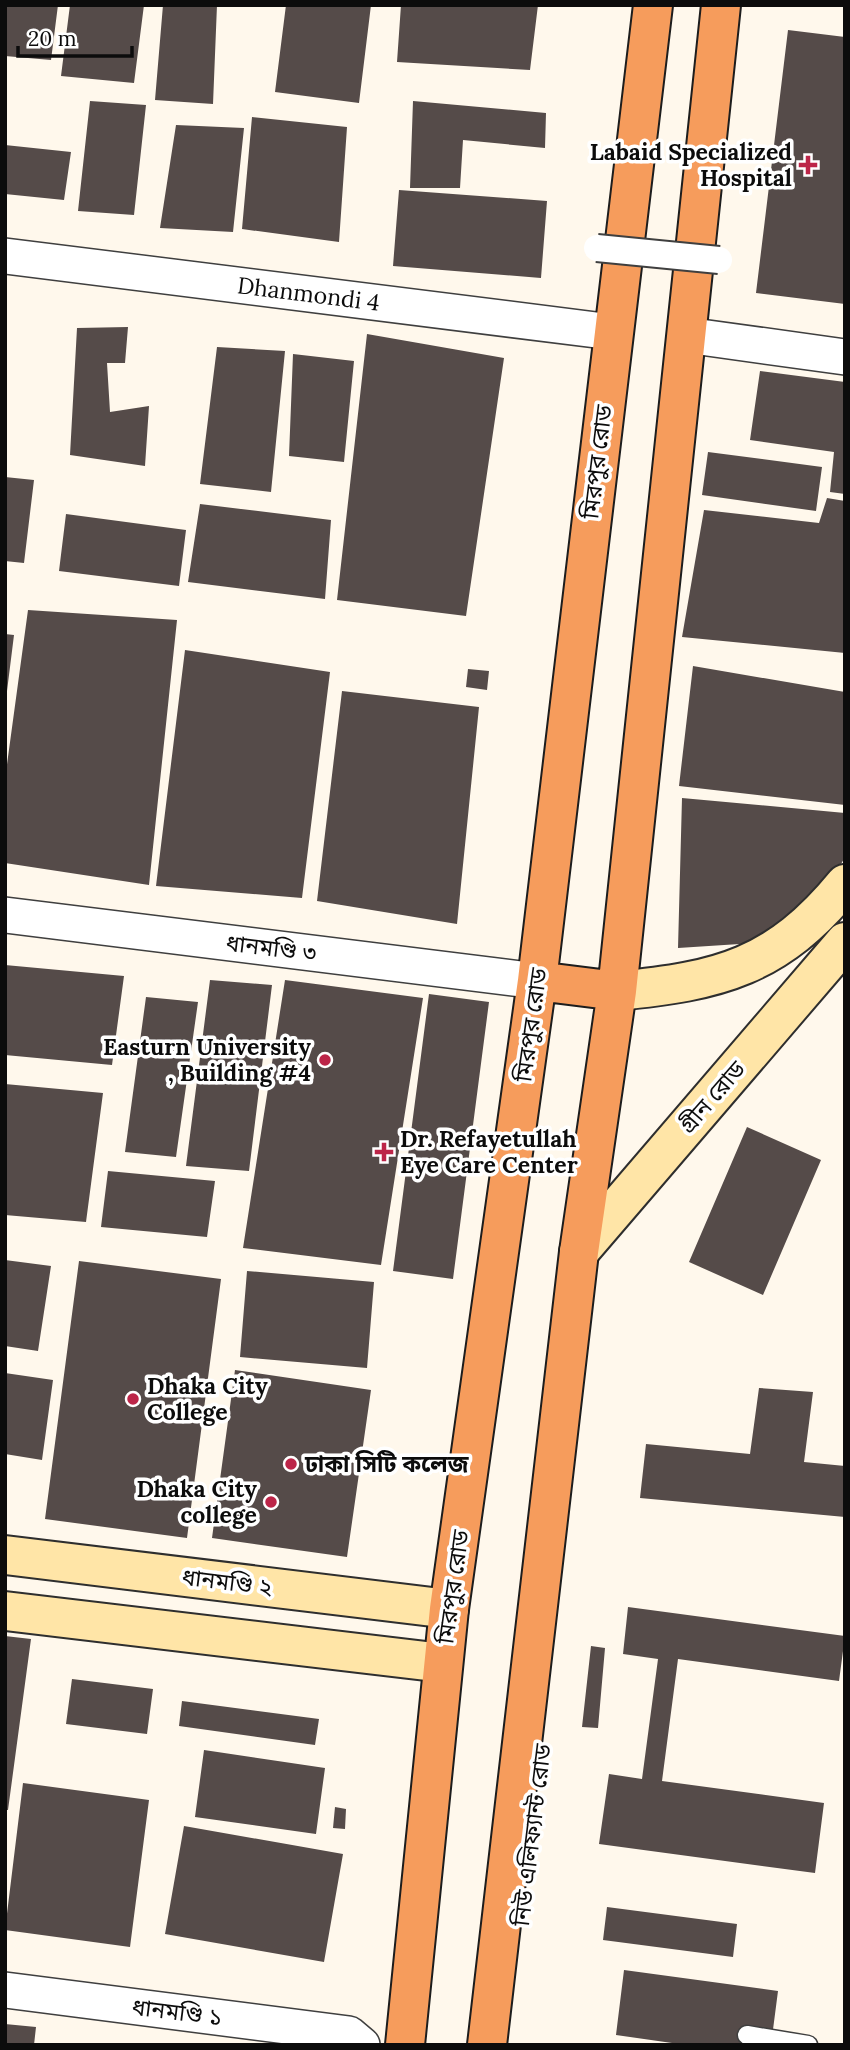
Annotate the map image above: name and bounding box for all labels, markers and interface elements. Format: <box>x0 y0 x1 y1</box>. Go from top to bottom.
scale bar <box>18 14 131 58</box>
text: 20 m <box>28 25 77 52</box>
place label: Labaid Specialized Hospital <box>590 137 792 192</box>
marker: Labaid Specialized Hospital <box>798 155 818 175</box>
street label: Dhanmondi 4 <box>236 270 382 317</box>
street label: মিরপুর রোড <box>575 403 618 522</box>
street label: ধানমণ্ডি ৩ <box>224 928 318 967</box>
street label: মিরপুর রোড <box>508 966 553 1085</box>
place label: Easturn University , Building #4 <box>103 1032 311 1087</box>
marker: Easturn University , Building #4 <box>317 1052 333 1068</box>
street label: গ্রীন রোড <box>672 1054 751 1139</box>
place label: Dr. Refayetullah Eye Care Center <box>400 1124 578 1179</box>
marker: Dr. Refayetullah Eye Care Center <box>374 1142 394 1162</box>
place label: Dhaka City College <box>147 1371 268 1426</box>
marker: Dhaka City College <box>125 1391 141 1407</box>
place label: ঢাকা সিটি কলেজ <box>304 1449 470 1478</box>
marker: ঢাকা সিটি কলেজ <box>283 1456 299 1472</box>
place label: Dhaka City college <box>136 1474 257 1529</box>
marker: Dhaka City college <box>263 1494 279 1510</box>
street label: মিরপুর রোড <box>430 1528 475 1647</box>
street label: ধানমণ্ডি ২ <box>180 1562 274 1601</box>
street label: নিউ এলিফ্যান্ট রোড <box>506 1742 557 1929</box>
street label: ধানমণ্ডি ১ <box>130 1992 224 2031</box>

